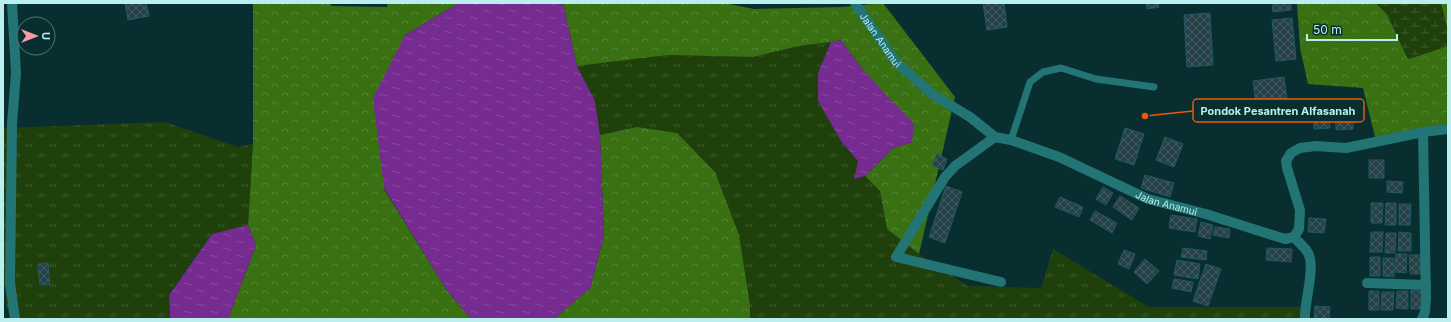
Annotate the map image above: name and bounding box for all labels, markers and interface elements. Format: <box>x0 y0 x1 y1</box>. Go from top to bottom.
street label: Jalan Anamui <box>858 10 904 70</box>
north arrow <box>16 16 56 56</box>
scale bar <box>1307 16 1397 42</box>
text: 50 m <box>1313 22 1342 37</box>
text: U <box>39 32 53 40</box>
callout: Pondok Pesantren Alfasanah <box>1193 99 1364 122</box>
text: Pondok Pesantren Alfasanah <box>1201 104 1356 118</box>
street label: Jalan Anamui <box>1134 188 1199 218</box>

